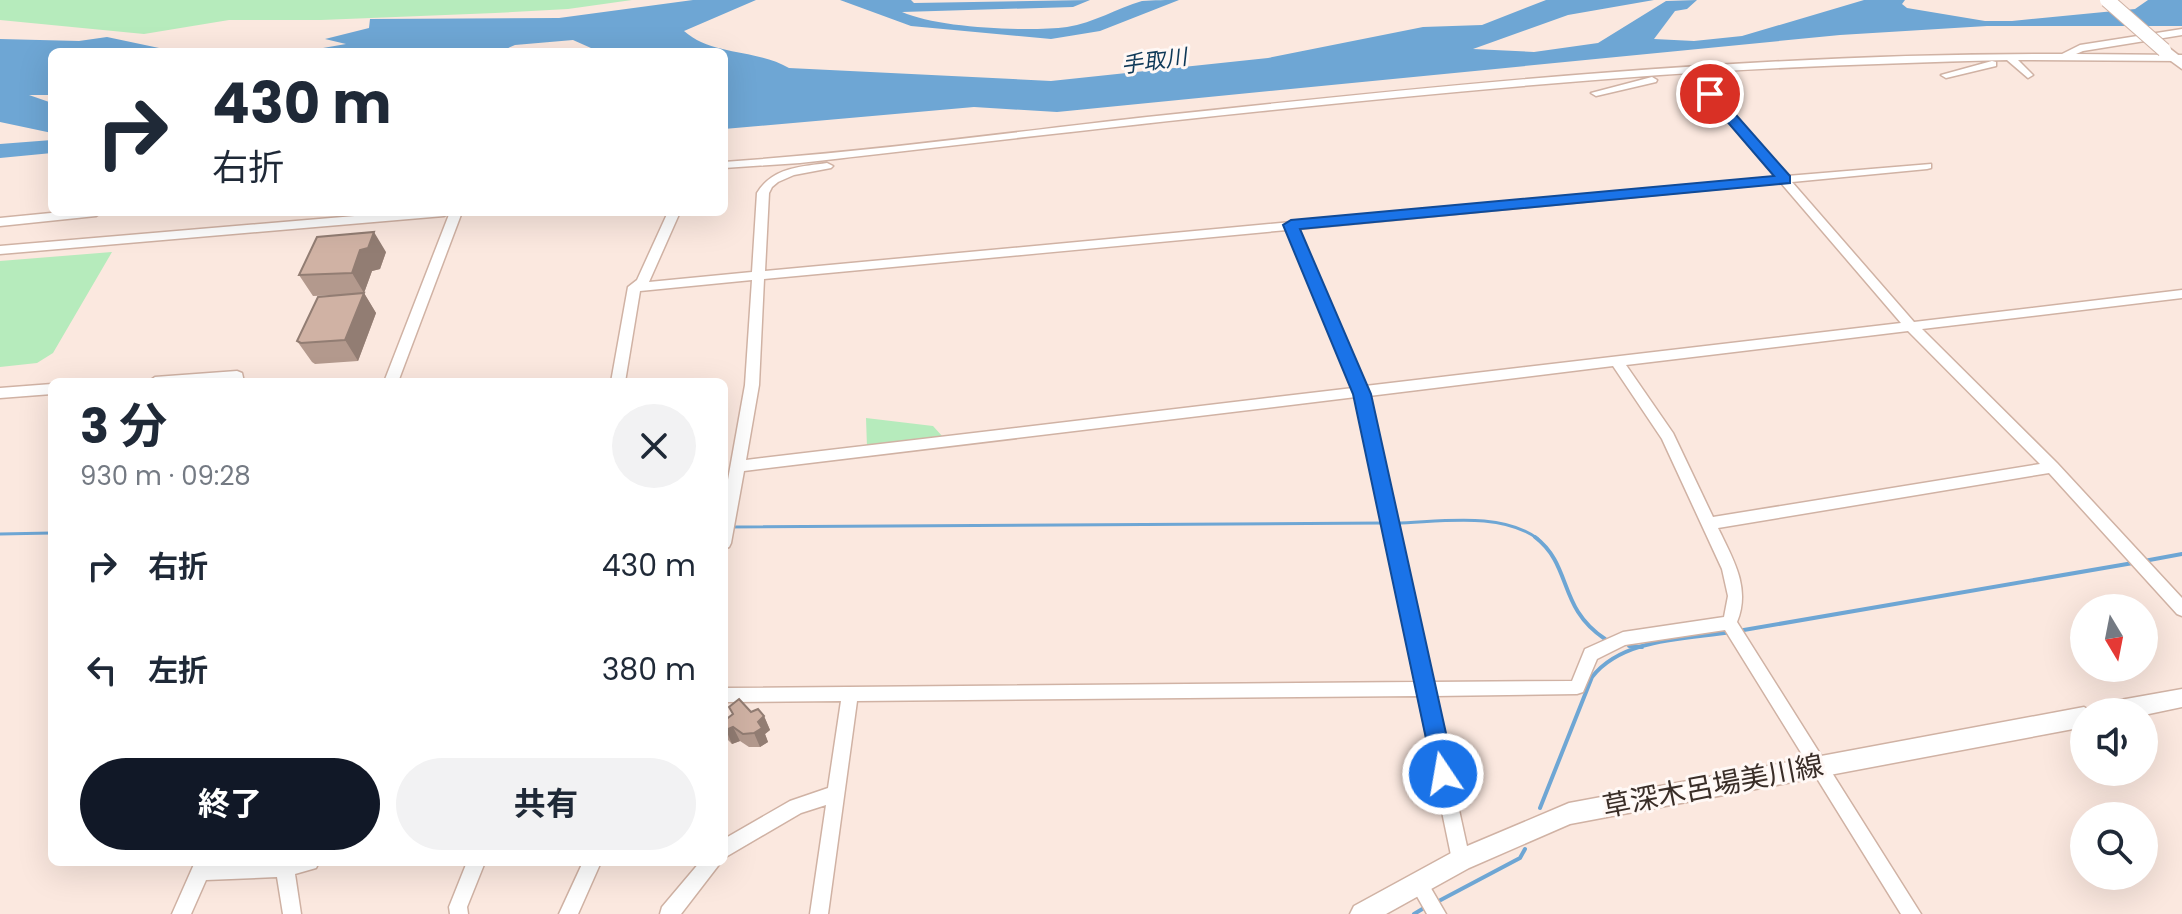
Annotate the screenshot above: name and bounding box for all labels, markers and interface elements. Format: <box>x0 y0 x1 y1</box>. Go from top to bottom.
water label: 手取川 <box>1119 41 1191 81</box>
pin <box>1676 60 1744 128</box>
text: 430 m <box>212 64 391 143</box>
icon: arrive <box>1688 72 1732 116</box>
icon: right <box>80 80 184 184</box>
text: 右折 <box>212 142 284 193</box>
text: 3 分 <box>80 393 167 460</box>
button: close <box>612 404 696 488</box>
text: 930 m · 09:28 <box>80 458 251 494</box>
icon: right <box>80 544 124 588</box>
text: 430 m <box>602 544 696 587</box>
text: 右折 <box>148 545 208 588</box>
north arrow <box>2070 594 2158 682</box>
map controls <box>2070 594 2158 890</box>
icon: left <box>80 648 124 692</box>
text: 380 m <box>602 648 696 691</box>
text: 左折 <box>148 649 208 692</box>
button: sound <box>2070 698 2158 786</box>
position arrow <box>1401 732 1485 816</box>
street label: 草深木呂場美川線 <box>1599 745 1827 827</box>
button: 終了 <box>80 758 380 850</box>
button: 共有 <box>396 758 696 850</box>
button: search <box>2070 802 2158 890</box>

